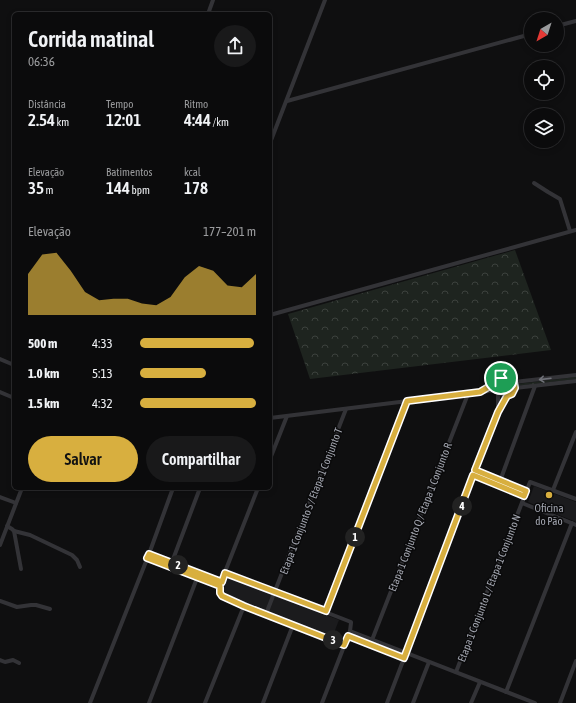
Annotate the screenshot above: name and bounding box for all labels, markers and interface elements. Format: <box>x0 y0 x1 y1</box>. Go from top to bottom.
north arrow <box>524 12 564 52</box>
map controls <box>524 12 564 148</box>
button: share <box>214 25 256 67</box>
text: Corrida matinal <box>28 26 154 52</box>
text: 06:36 <box>28 54 55 69</box>
button: locate <box>524 60 564 100</box>
text: Distância <box>28 98 66 110</box>
text: Tempo <box>106 98 133 110</box>
text: Ritmo <box>184 98 208 110</box>
button: layers <box>524 108 564 148</box>
text: 2.54 <box>28 110 55 130</box>
text: 12:01 <box>106 110 141 130</box>
text: 4:44 <box>184 110 211 130</box>
text: km <box>55 116 69 128</box>
text: /km <box>211 116 229 128</box>
text: Elevação <box>28 166 64 178</box>
text: Batimentos <box>106 166 152 178</box>
text: kcal <box>184 166 201 178</box>
text: 35 <box>28 178 44 198</box>
text: 144 <box>106 178 130 198</box>
text: 178 <box>184 178 208 198</box>
text: m <box>44 184 53 196</box>
text: bpm <box>130 184 150 196</box>
text: Elevação <box>28 224 71 239</box>
text: 177–201 m <box>203 224 256 239</box>
text: 500 m <box>28 336 57 351</box>
text: 4:33 <box>92 336 113 351</box>
pin <box>484 361 518 395</box>
text: 1.0 km <box>28 366 59 381</box>
text: 5:13 <box>92 366 113 381</box>
icon: arrive <box>490 367 512 389</box>
one-way arrow <box>539 375 552 383</box>
text: 1.5 km <box>28 396 59 411</box>
text: 4:32 <box>92 396 113 411</box>
street label: Etapa 1 Conjunto S / Etapa 1 Conjunto T <box>277 426 345 576</box>
button: Salvar <box>28 436 138 482</box>
button: Compartilhar <box>146 436 256 482</box>
street label: Etapa 1 Conjunto Q / Etapa 1 Conjunto R <box>386 440 454 593</box>
marker: Oficina do Pão <box>544 490 554 500</box>
pin: 4 <box>452 496 472 516</box>
text: 4 <box>459 500 465 512</box>
place label: Oficina do Pão <box>534 502 564 527</box>
street label: Etapa 1 Conjunto L / Etapa 1 Conjunto N <box>455 512 523 664</box>
pin: 1 <box>345 527 365 547</box>
text: 1 <box>352 531 358 543</box>
pin: 2 <box>168 555 188 575</box>
text: 2 <box>175 559 181 571</box>
pin: 3 <box>323 630 343 650</box>
text: 3 <box>330 634 336 646</box>

